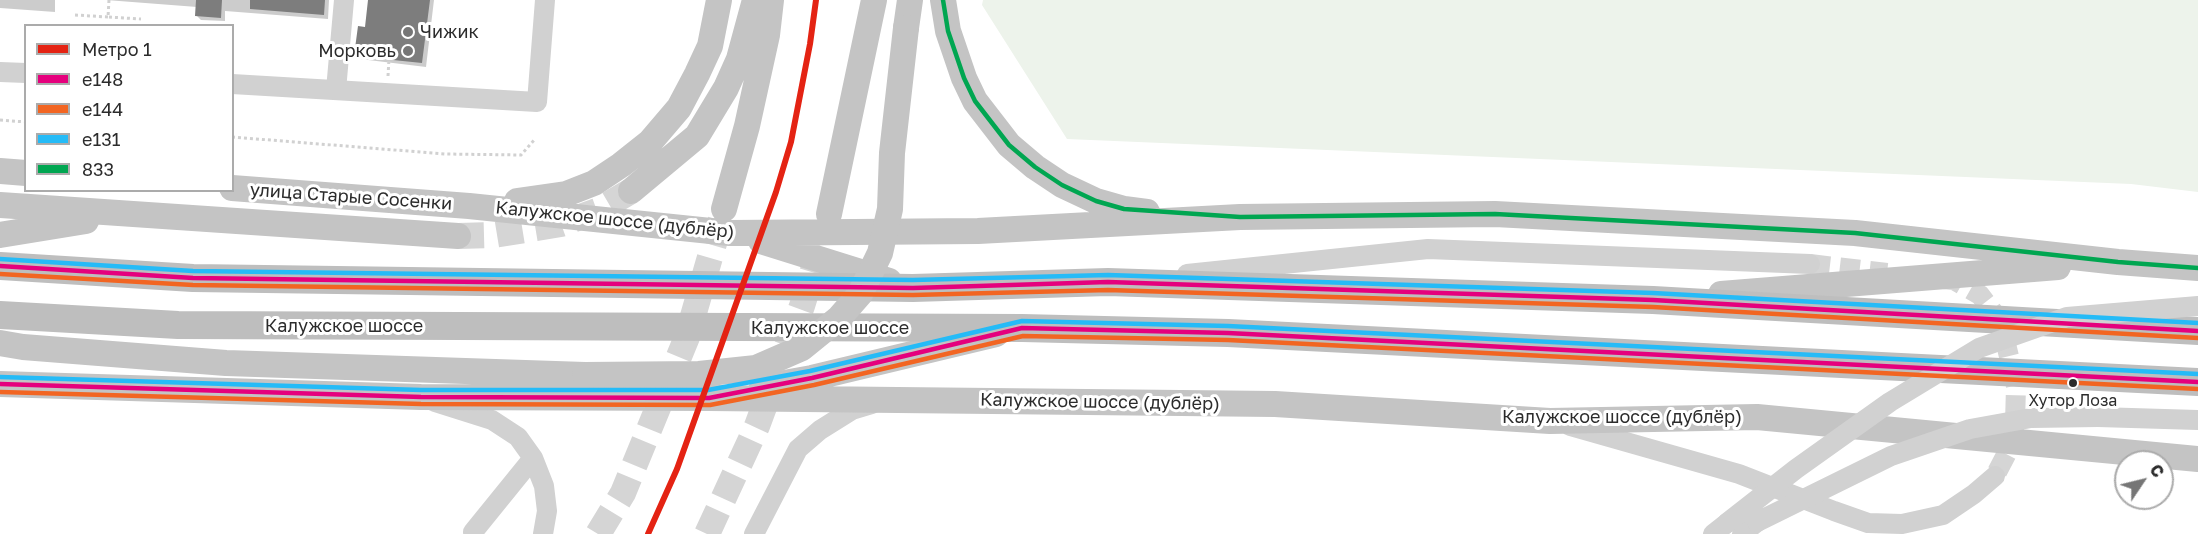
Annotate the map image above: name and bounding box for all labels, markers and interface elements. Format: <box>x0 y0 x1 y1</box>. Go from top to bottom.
place label: Чижик <box>420 21 479 43</box>
legend <box>24 24 234 192</box>
marker: Чижик <box>401 25 415 39</box>
text: Метро 1 <box>82 38 152 60</box>
place label: Морковь <box>318 40 396 62</box>
marker: Морковь <box>401 44 415 58</box>
text: е148 <box>82 68 123 90</box>
text: е144 <box>82 98 123 120</box>
text: е131 <box>82 128 120 150</box>
text: 833 <box>82 158 114 180</box>
street label: улица Старые Сосенки <box>249 179 453 215</box>
street label: Калужское шоссе (дублёр) <box>495 197 735 243</box>
street label: Калужское шоссе <box>265 315 423 337</box>
street label: Калужское шоссе <box>751 317 909 339</box>
marker: Хутор Лоза <box>2067 377 2079 389</box>
street label: Калужское шоссе (дублёр) <box>980 389 1220 415</box>
place label: Хутор Лоза <box>2029 391 2117 411</box>
street label: Калужское шоссе (дублёр) <box>1502 406 1742 428</box>
north arrow <box>2114 450 2174 510</box>
text: С <box>2146 460 2169 481</box>

